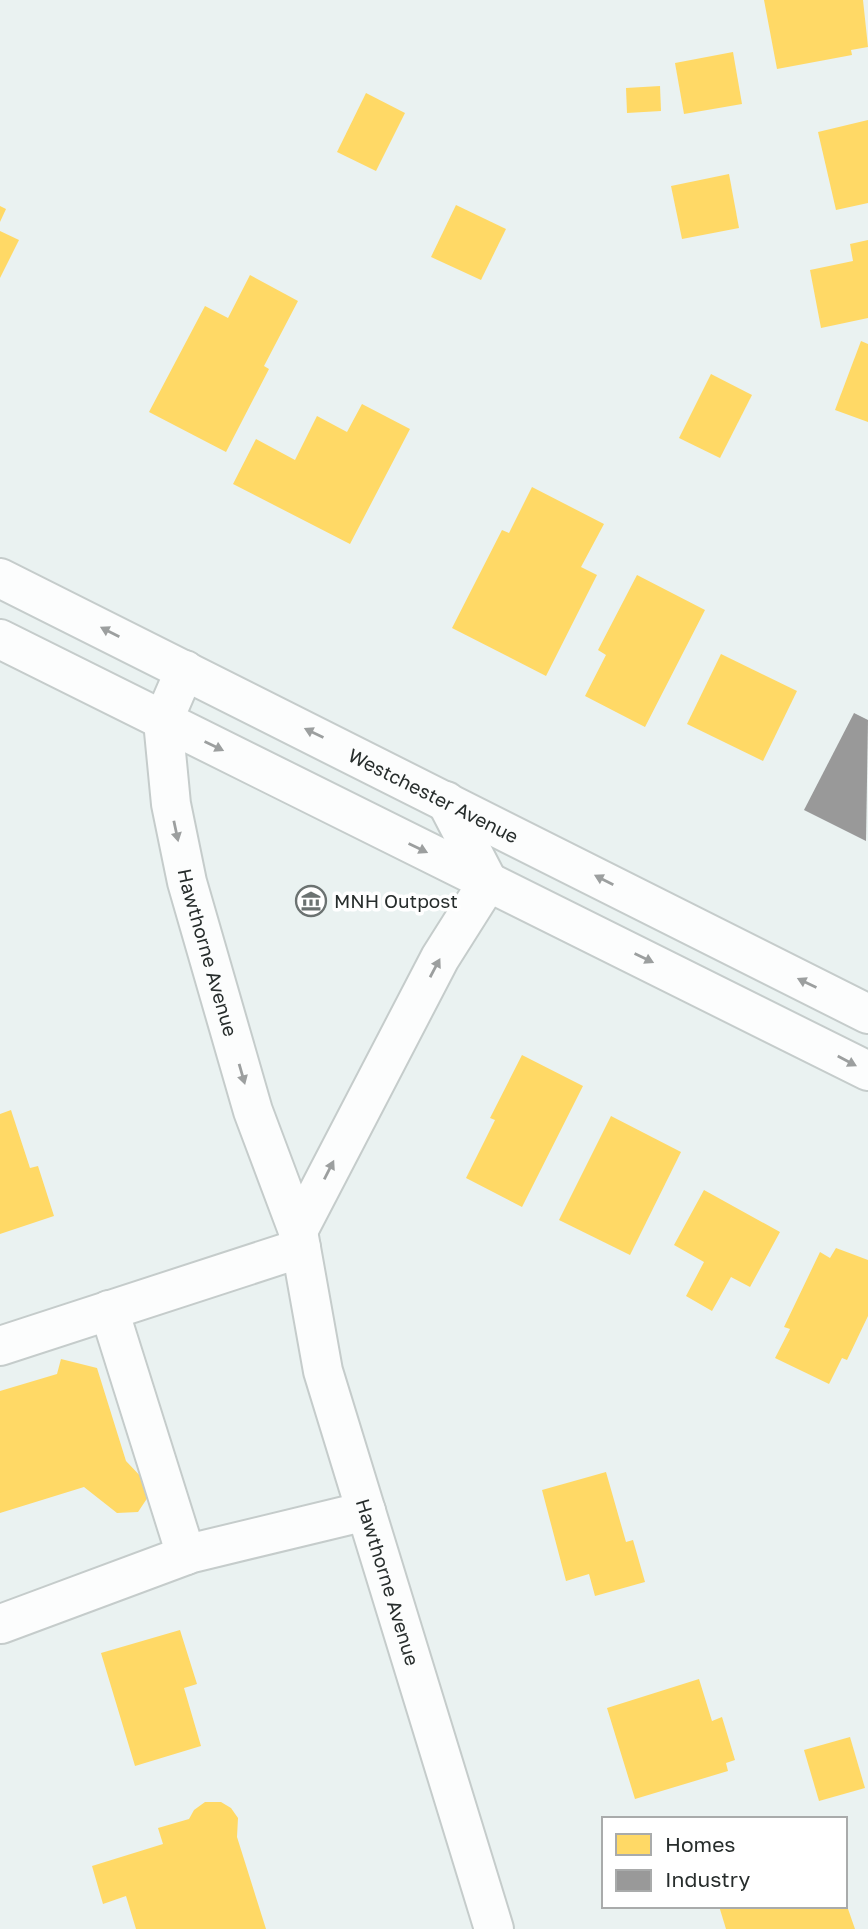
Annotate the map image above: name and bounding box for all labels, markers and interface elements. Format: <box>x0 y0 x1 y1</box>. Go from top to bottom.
one-way arrow <box>100 626 120 637</box>
one-way arrow <box>304 728 324 739</box>
one-way arrow <box>204 740 224 751</box>
street label: Westchester Avenue <box>345 743 522 848</box>
one-way arrow <box>171 820 182 842</box>
one-way arrow <box>408 842 428 853</box>
street label: Hawthorne Avenue <box>174 867 243 1039</box>
one-way arrow <box>594 875 614 886</box>
museum icon: MNH Outpost <box>294 884 328 918</box>
place label: MNH Outpost <box>334 889 458 912</box>
one-way arrow <box>634 952 654 964</box>
one-way arrow <box>429 959 441 978</box>
one-way arrow <box>797 977 817 988</box>
one-way arrow <box>838 1054 858 1066</box>
one-way arrow <box>237 1063 248 1085</box>
one-way arrow <box>323 1160 334 1180</box>
street label: Hawthorne Avenue <box>352 1496 425 1668</box>
legend <box>602 1817 847 1908</box>
text: Homes <box>665 1831 735 1857</box>
text: Industry <box>665 1866 750 1892</box>

